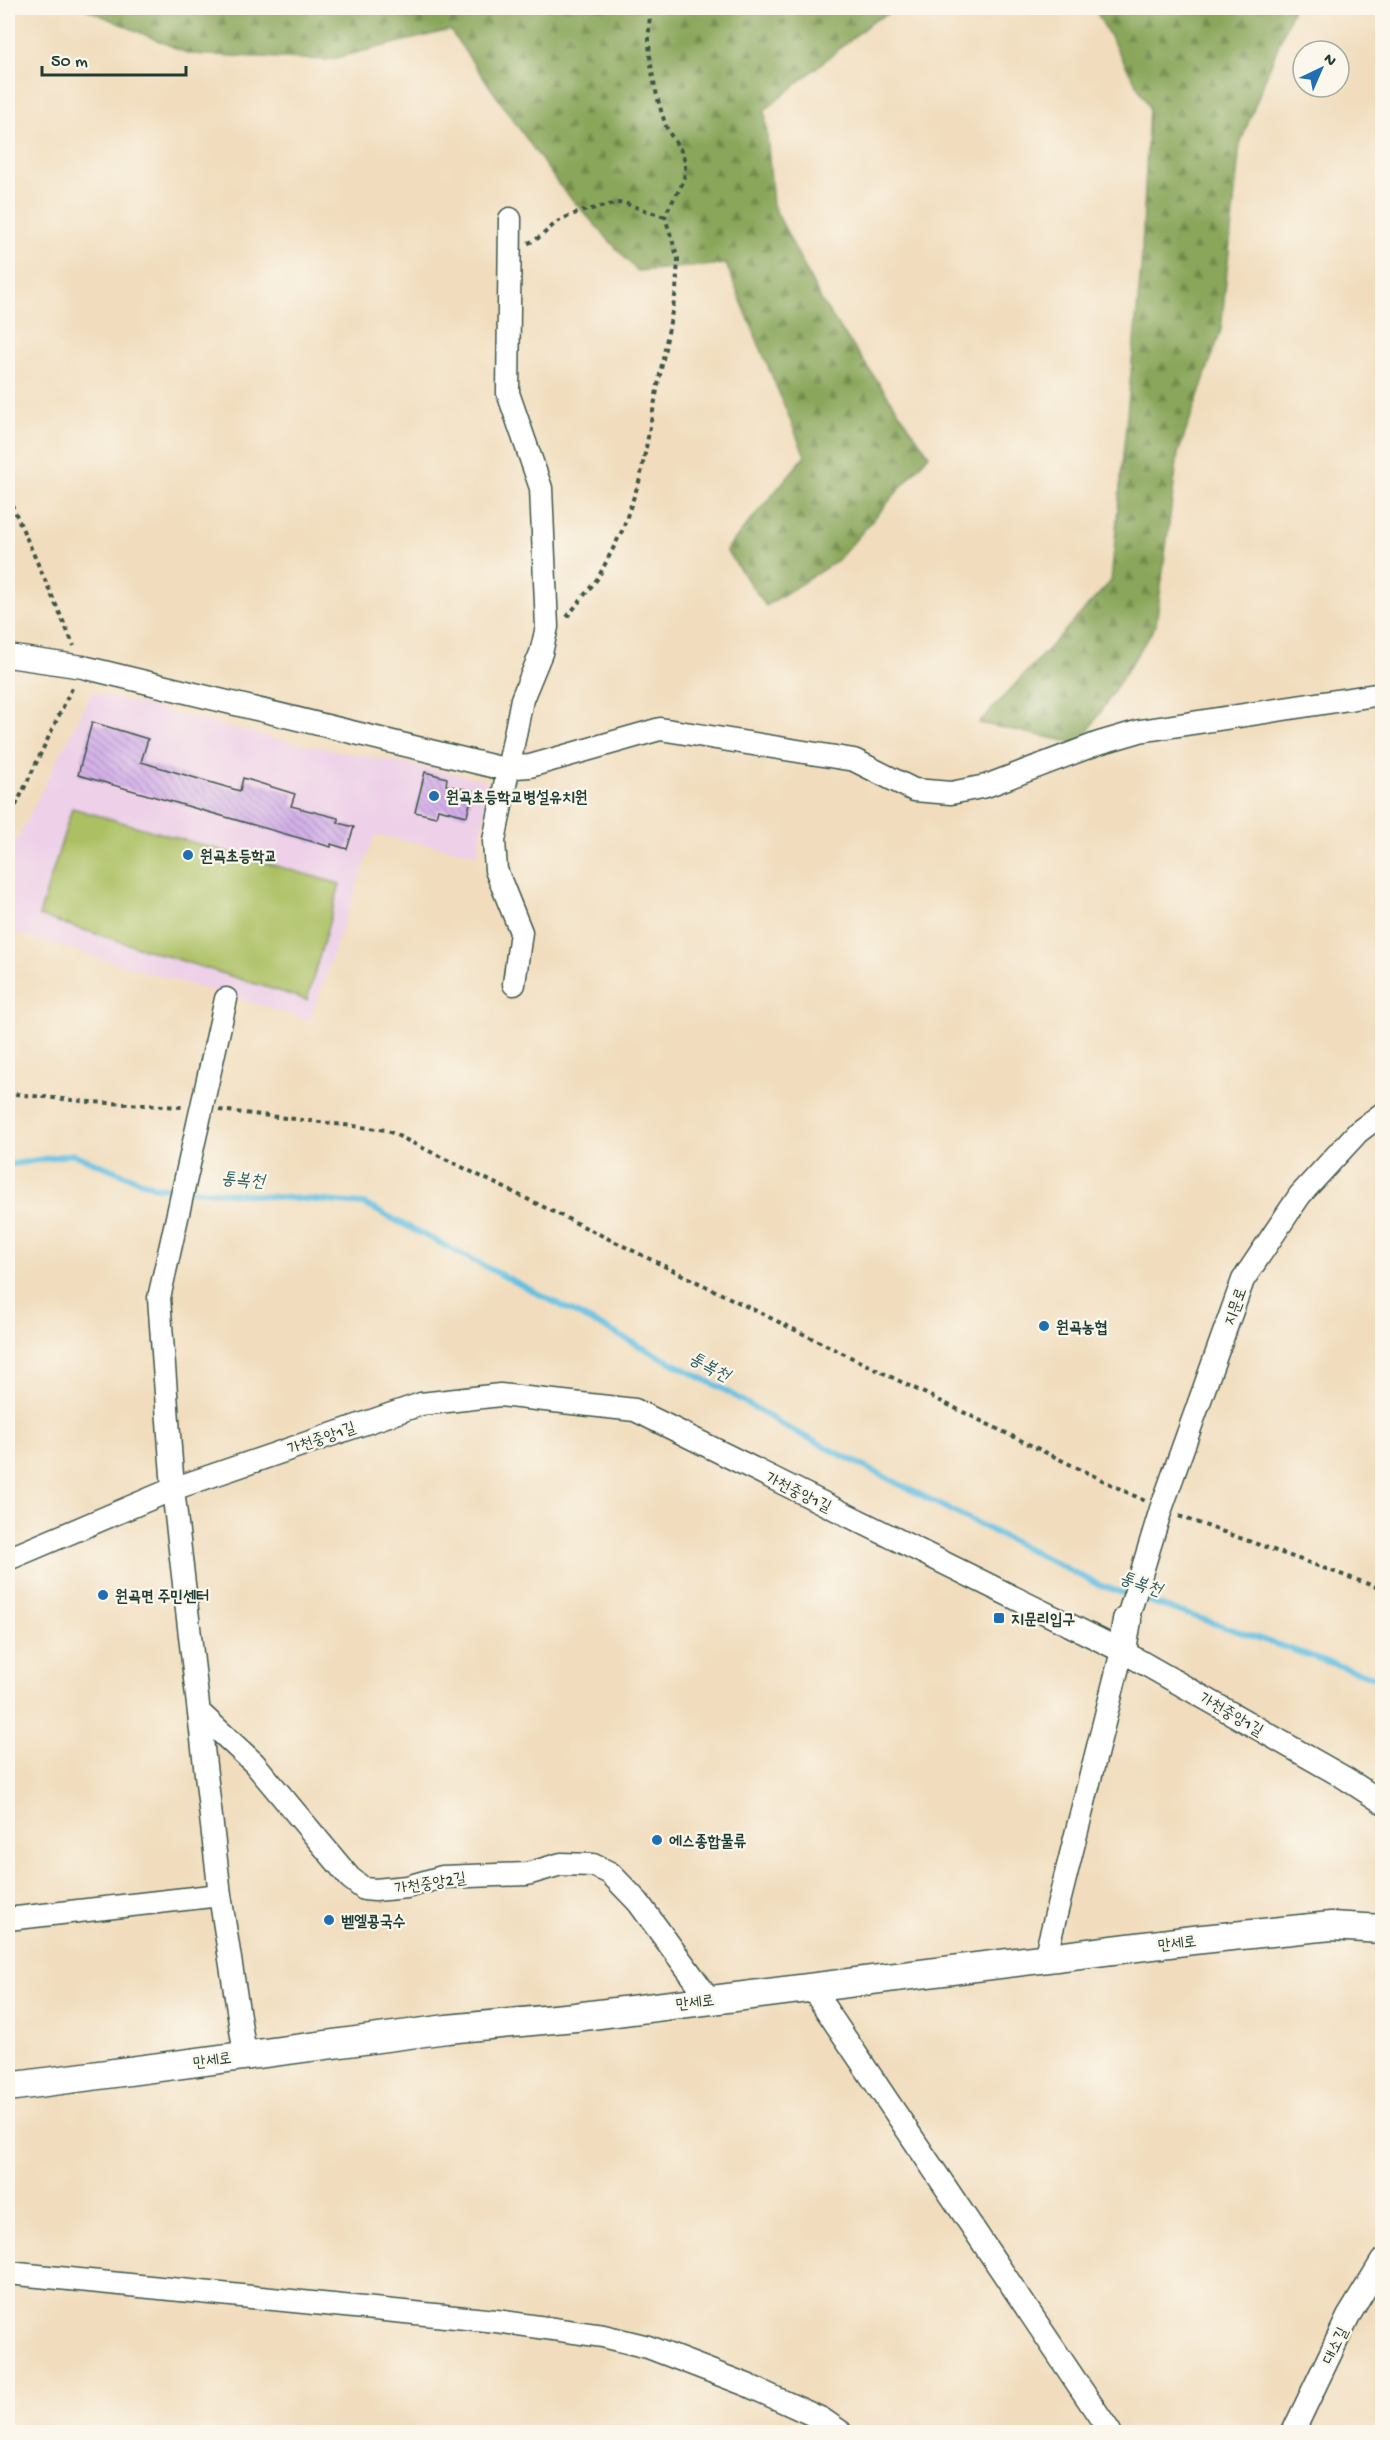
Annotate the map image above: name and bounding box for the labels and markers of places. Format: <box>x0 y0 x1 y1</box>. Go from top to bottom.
marker: 원곡초등학교병설유치원 <box>427 789 441 803</box>
place label: 원곡초등학교병설유치원 <box>446 789 588 809</box>
marker: 원곡초등학교 <box>181 848 195 862</box>
place label: 원곡초등학교 <box>200 848 277 868</box>
marker: 원곡농협 <box>1037 1319 1051 1333</box>
place label: 원곡농협 <box>1056 1319 1108 1339</box>
marker: 원곡면 주민센터 <box>96 1588 110 1602</box>
place label: 원곡면 주민센터 <box>115 1588 209 1608</box>
marker: 지문리입구 <box>992 1611 1006 1625</box>
place label: 지문리입구 <box>1011 1612 1076 1631</box>
marker: 에스종합물류 <box>650 1833 664 1847</box>
place label: 에스종합물류 <box>669 1833 746 1853</box>
marker: 벧엘콩국수 <box>322 1913 336 1927</box>
place label: 벧엘콩국수 <box>341 1914 406 1933</box>

